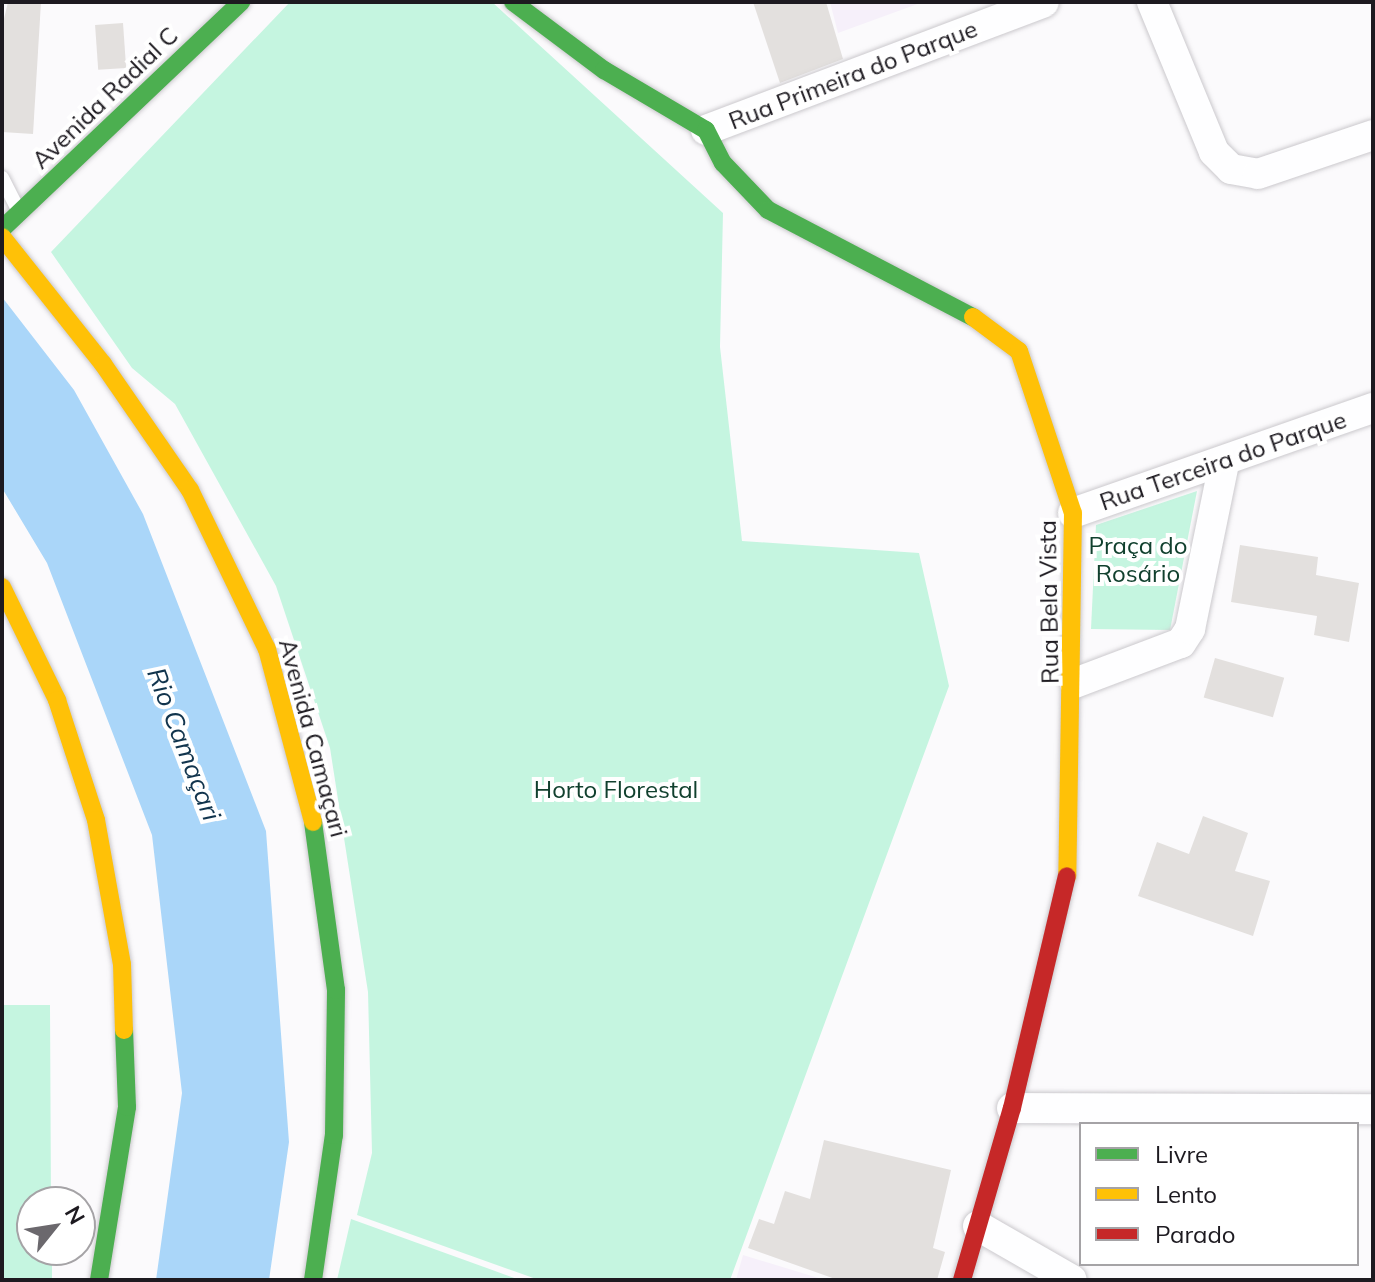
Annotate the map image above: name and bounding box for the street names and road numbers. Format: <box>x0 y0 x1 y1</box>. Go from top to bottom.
street label: Rua Primeira do Parque <box>725 14 981 136</box>
street label: Avenida Radial C <box>26 21 184 175</box>
street label: Rua Terceira do Parque <box>1096 405 1350 517</box>
street label: Rua Bela Vista <box>1033 520 1065 684</box>
street label: Avenida Camaçari <box>273 636 353 840</box>

